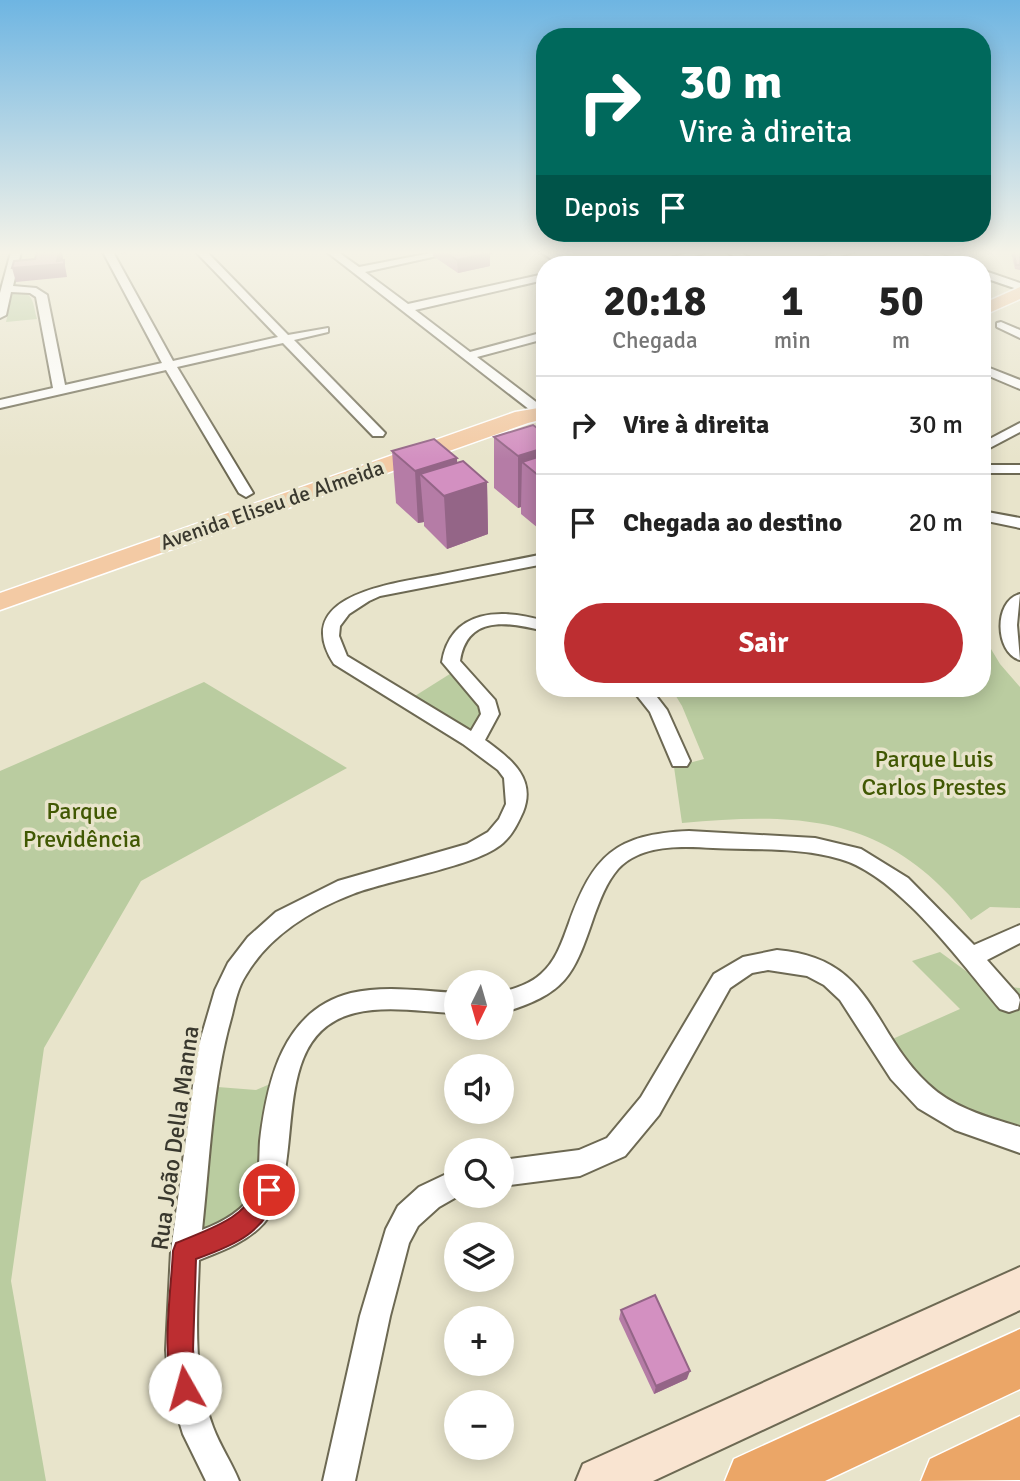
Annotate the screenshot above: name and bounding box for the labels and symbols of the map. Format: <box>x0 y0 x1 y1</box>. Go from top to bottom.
street label: Avenida Eliseu de Almeida <box>157 454 387 556</box>
park label: Parque Luis Carlos Prestes <box>861 744 1007 802</box>
park label: Parque Previdência <box>23 796 141 854</box>
north arrow <box>444 970 514 1040</box>
street label: Rua João Della Manna <box>144 1024 206 1252</box>
pin <box>239 1160 299 1220</box>
position arrow <box>148 1351 222 1425</box>

